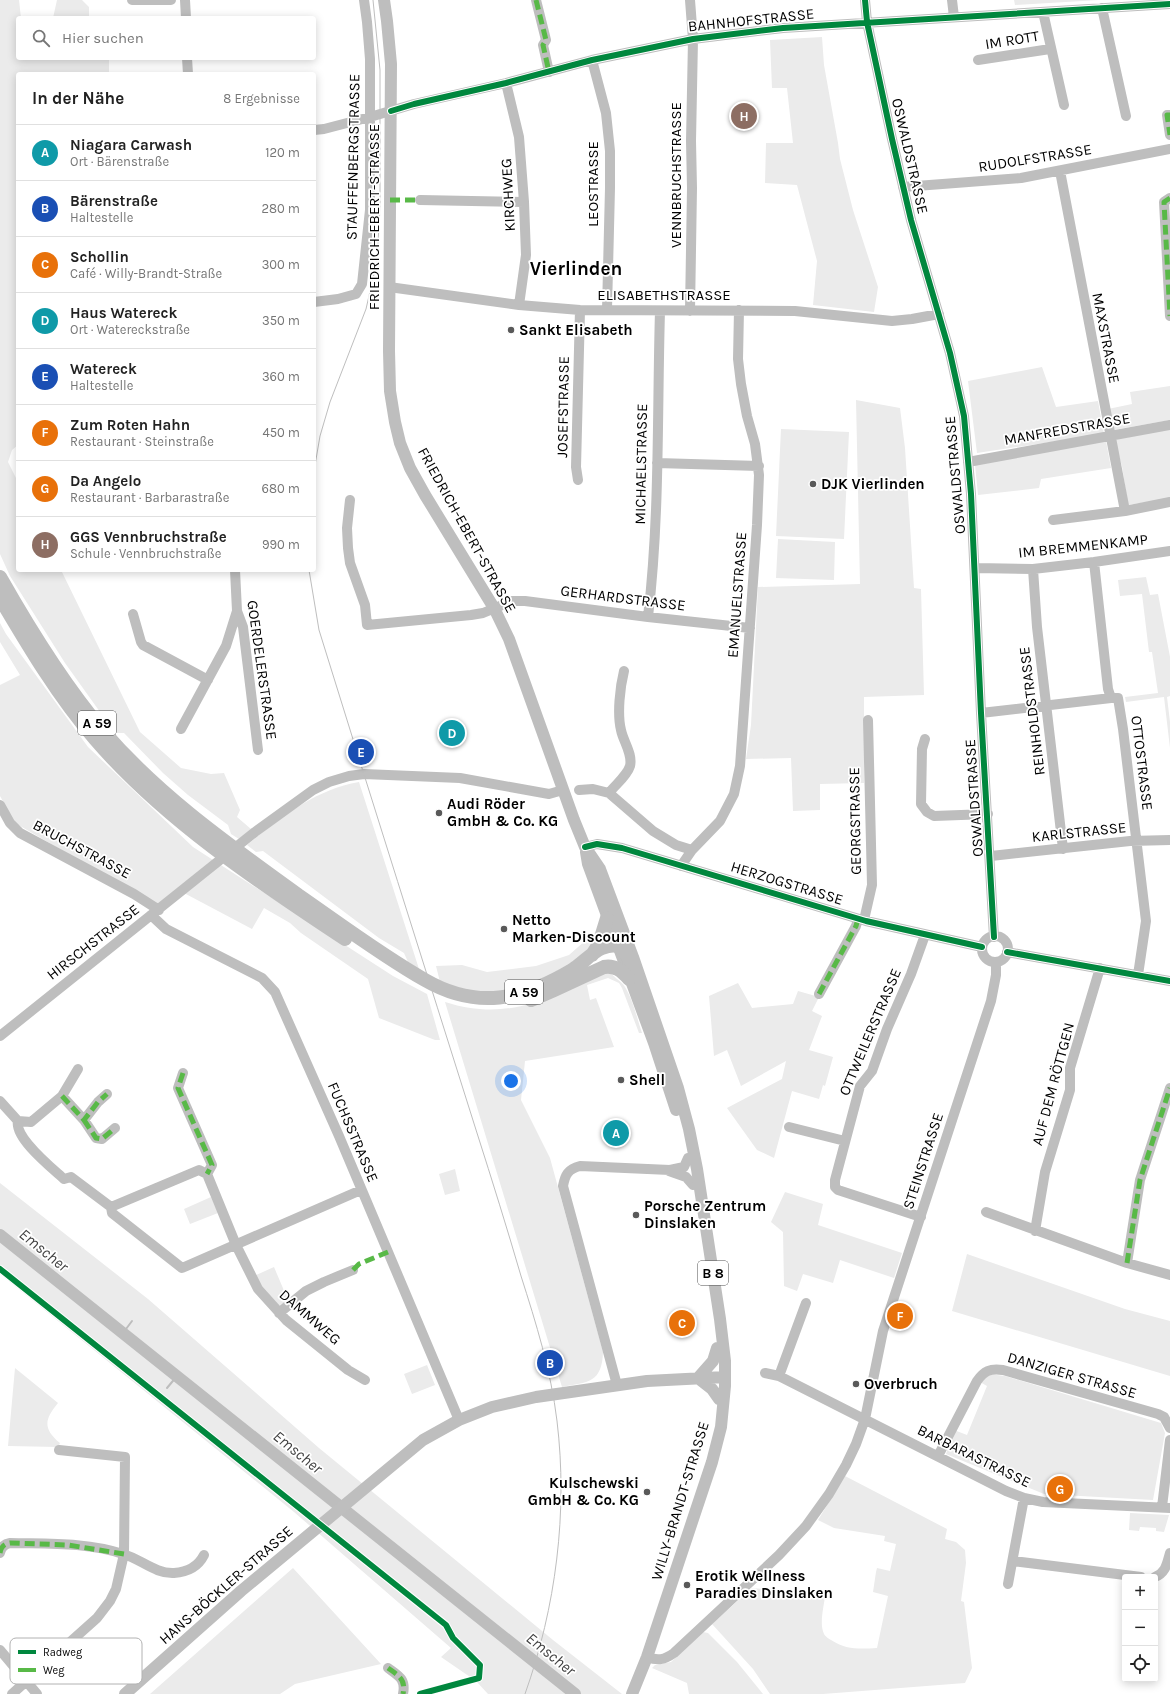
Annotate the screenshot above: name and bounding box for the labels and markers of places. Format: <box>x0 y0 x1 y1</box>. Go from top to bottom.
pin: H <box>731 101 757 131</box>
place label: Sankt Elisabeth <box>519 321 633 339</box>
marker: Sankt Elisabeth <box>506 325 516 335</box>
place label: DJK Vierlinden <box>821 475 925 493</box>
marker: DJK Vierlinden <box>808 479 818 489</box>
pin: D <box>439 718 465 748</box>
pin: E <box>348 737 374 767</box>
place label: Audi Röder GmbH & Co. KG <box>447 795 558 830</box>
marker: Audi Röder GmbH & Co. KG <box>434 808 444 818</box>
place label: Netto Marken-Discount <box>512 911 636 946</box>
marker: Netto Marken-Discount <box>499 924 509 934</box>
place label: Shell <box>629 1071 665 1089</box>
marker: Shell <box>616 1075 626 1085</box>
pin: A <box>603 1118 629 1148</box>
place label: Porsche Zentrum Dinslaken <box>644 1197 766 1232</box>
marker: Porsche Zentrum Dinslaken <box>631 1210 641 1220</box>
pin: F <box>887 1301 913 1331</box>
pin: C <box>669 1308 695 1338</box>
pin: B <box>537 1348 563 1378</box>
place label: Overbruch <box>864 1375 938 1393</box>
marker: Overbruch <box>851 1379 861 1389</box>
place label: Kulschewski GmbH & Co. KG <box>528 1474 639 1509</box>
pin: G <box>1047 1474 1073 1504</box>
marker: Kulschewski GmbH & Co. KG <box>642 1487 652 1497</box>
place label: Erotik Wellness Paradies Dinslaken <box>695 1567 833 1602</box>
marker: Erotik Wellness Paradies Dinslaken <box>682 1580 692 1590</box>

